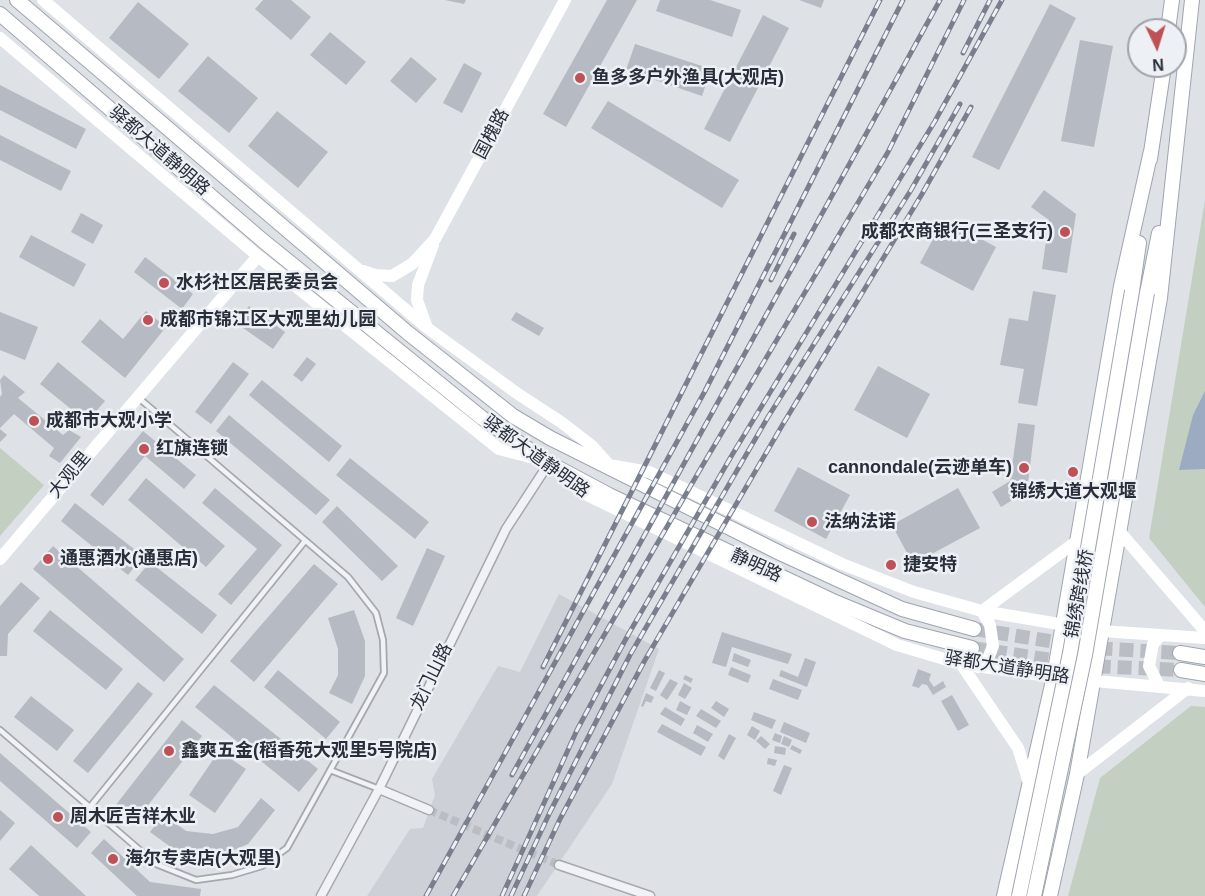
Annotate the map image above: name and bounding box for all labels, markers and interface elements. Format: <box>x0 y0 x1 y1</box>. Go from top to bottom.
north arrow <box>1127 18 1187 78</box>
text: N <box>1152 56 1165 73</box>
place label: 鱼多多户外渔具(大观店) <box>592 67 784 89</box>
marker: 鱼多多户外渔具(大观店) <box>573 71 587 85</box>
street label: 驿都大道静明路 <box>104 102 214 200</box>
street label: 国槐路 <box>470 105 514 163</box>
place label: 成都农商银行(三圣支行) <box>861 221 1053 243</box>
marker: 成都农商银行(三圣支行) <box>1058 225 1072 239</box>
place label: 水杉社区居民委员会 <box>176 272 338 294</box>
marker: 水杉社区居民委员会 <box>157 276 171 290</box>
place label: 成都市锦江区大观里幼儿园 <box>160 309 376 331</box>
marker: 成都市锦江区大观里幼儿园 <box>141 313 155 327</box>
place label: 成都市大观小学 <box>46 410 172 432</box>
street label: 驿都大道静明路 <box>479 411 593 503</box>
marker: 成都市大观小学 <box>27 414 41 428</box>
place label: 红旗连锁 <box>156 438 228 460</box>
marker: 红旗连锁 <box>137 442 151 456</box>
street label: 大观里 <box>44 447 96 503</box>
place label: cannondale(云迹单车) <box>828 457 1012 479</box>
marker: cannondale(云迹单车) <box>1017 461 1031 475</box>
marker: 锦绣大道大观堰 <box>1066 465 1080 479</box>
place label: 锦绣大道大观堰 <box>1010 481 1136 503</box>
place label: 法纳法诺 <box>824 511 896 533</box>
marker: 法纳法诺 <box>805 515 819 529</box>
street label: 静明路 <box>727 545 785 587</box>
place label: 通惠酒水(通惠店) <box>60 548 198 570</box>
street label: 锦绣跨线桥 <box>1062 548 1098 640</box>
marker: 通惠酒水(通惠店) <box>41 552 55 566</box>
place label: 捷安特 <box>903 554 957 576</box>
marker: 捷安特 <box>884 558 898 572</box>
street label: 龙门山路 <box>407 640 457 714</box>
street label: 驿都大道静明路 <box>943 647 1071 689</box>
place label: 鑫爽五金(稻香苑大观里5号院店) <box>181 740 437 762</box>
marker: 鑫爽五金(稻香苑大观里5号院店) <box>162 744 176 758</box>
place label: 周木匠吉祥木业 <box>70 806 196 828</box>
marker: 周木匠吉祥木业 <box>51 810 65 824</box>
place label: 海尔专卖店(大观里) <box>125 848 281 870</box>
marker: 海尔专卖店(大观里) <box>106 852 120 866</box>

